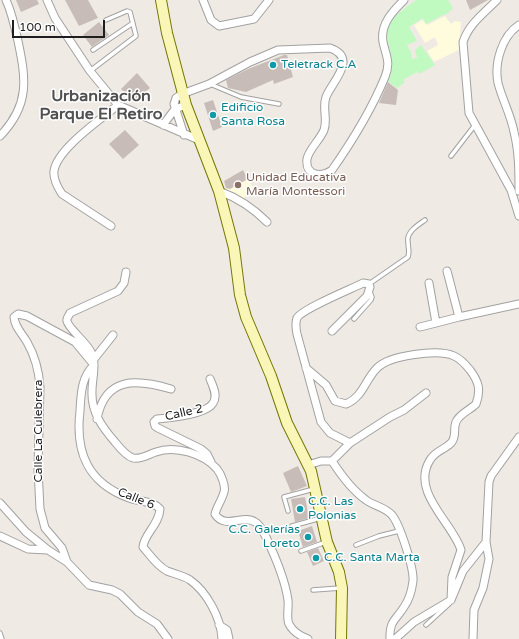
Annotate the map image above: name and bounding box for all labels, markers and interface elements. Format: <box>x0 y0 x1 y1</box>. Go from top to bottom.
scale bar <box>14 12 107 38</box>
text: 100 m <box>19 20 56 34</box>
place label: Teletrack C.A <box>281 58 357 72</box>
marker: Teletrack C.A <box>268 60 278 70</box>
district label: Urbanización Parque El Retiro <box>40 87 162 125</box>
place label: Edificio Santa Rosa <box>221 101 285 129</box>
marker: Edificio Santa Rosa <box>208 110 218 120</box>
place label: Unidad Educativa María Montessori <box>246 171 346 199</box>
marker: Unidad Educativa María Montessori <box>233 180 243 190</box>
street label: Calle La Culebrera <box>32 379 46 483</box>
street label: Calle 2 <box>164 402 204 424</box>
street label: Calle 6 <box>115 485 157 513</box>
place label: C.C. Las Polonias <box>308 495 356 523</box>
marker: C.C. Las Polonias <box>295 504 305 514</box>
place label: C.C. Galerías Loreto <box>229 523 300 551</box>
marker: C.C. Galerías Loreto <box>303 532 313 542</box>
place label: C.C. Santa Marta <box>324 551 420 565</box>
marker: C.C. Santa Marta <box>311 553 321 563</box>

